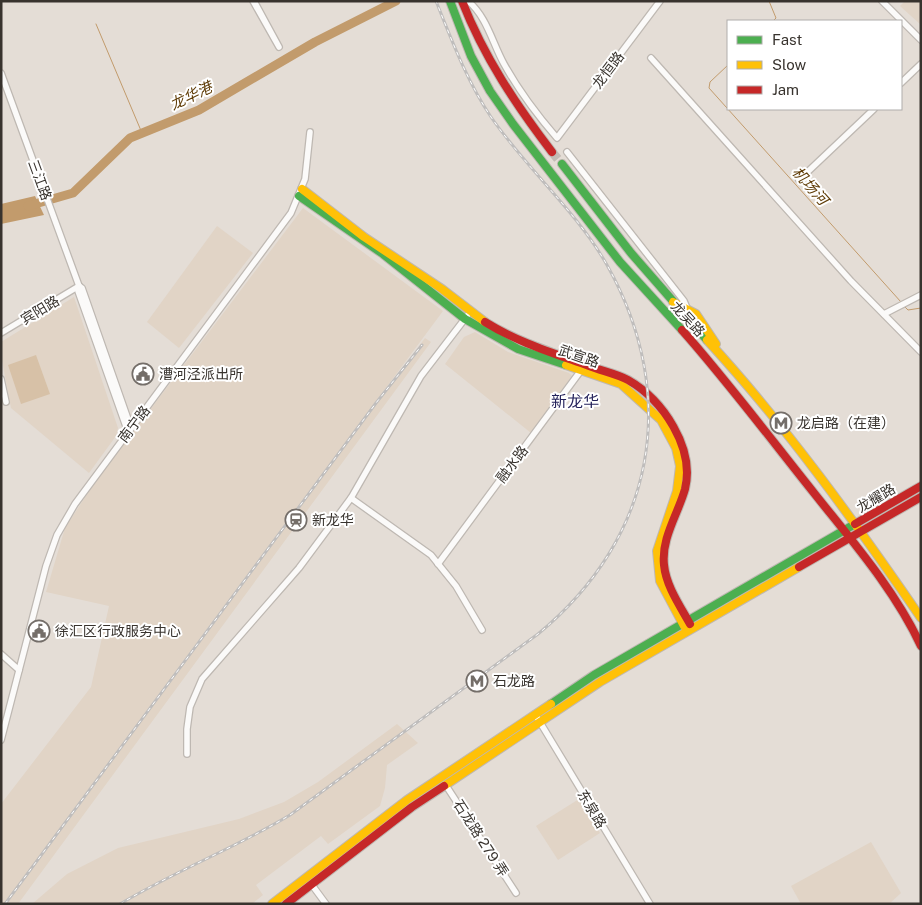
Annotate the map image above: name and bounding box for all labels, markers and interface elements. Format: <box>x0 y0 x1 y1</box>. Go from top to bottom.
legend <box>727 20 902 110</box>
text: Fast <box>772 31 802 48</box>
street label: 龙恒路 <box>589 48 627 92</box>
text: Slow <box>772 56 807 73</box>
water label: 龙华港 <box>167 77 217 113</box>
text: Jam <box>772 81 799 98</box>
street label: 三江路 <box>25 158 55 202</box>
water label: 机场河 <box>789 163 834 210</box>
street label: 宾阳路 <box>18 292 62 328</box>
street label: 龙吴路 <box>668 298 708 340</box>
street label: 武宣路 <box>557 342 601 370</box>
public building icon: 漕河泾派出所 <box>131 362 155 386</box>
place label: 漕河泾派出所 <box>159 366 243 382</box>
district label: 新龙华 <box>551 392 599 411</box>
street label: 南宁路 <box>115 402 153 446</box>
metro station icon: 龙启路（在建） <box>769 411 793 435</box>
place label: 龙启路（在建） <box>797 415 895 431</box>
street label: 融水路 <box>493 442 531 486</box>
street label: 龙耀路 <box>854 480 898 516</box>
station icon: 新龙华 <box>284 508 308 532</box>
place label: 新龙华 <box>312 512 354 528</box>
public building icon: 徐汇区行政服务中心 <box>27 619 51 643</box>
place label: 徐汇区行政服务中心 <box>55 623 181 639</box>
metro station icon: 石龙路 <box>465 669 489 693</box>
place label: 石龙路 <box>493 673 535 689</box>
street label: 东泉路 <box>574 787 610 831</box>
street label: 石龙路 279 弄 <box>450 797 512 879</box>

